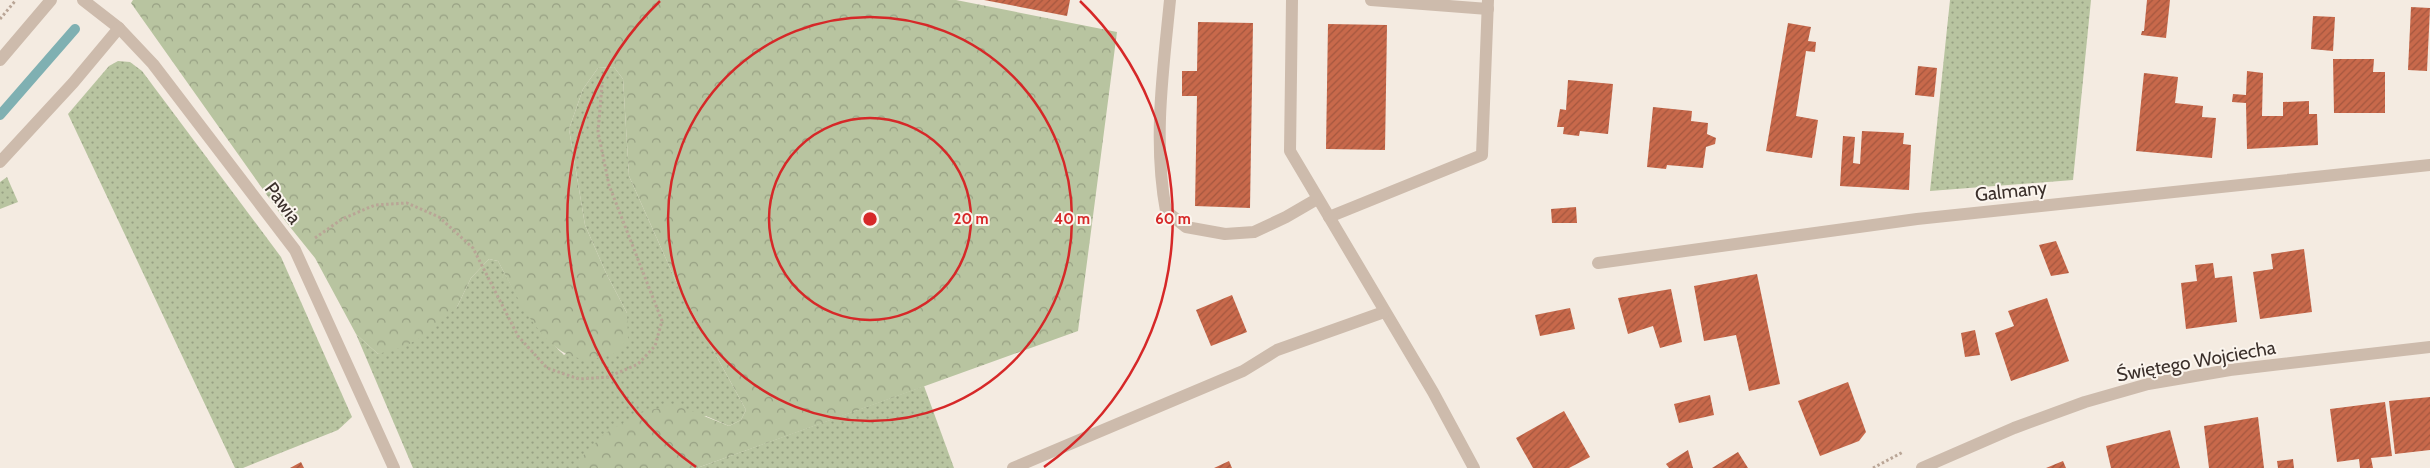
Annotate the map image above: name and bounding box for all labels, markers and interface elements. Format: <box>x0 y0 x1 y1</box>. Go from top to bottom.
street label: Galmany <box>1974 176 2048 206</box>
street label: Pawia <box>260 178 306 228</box>
centre of rings <box>861 210 879 228</box>
text: 20 m <box>954 210 988 228</box>
text: 40 m <box>1054 210 1090 228</box>
text: 60 m <box>1155 210 1191 228</box>
street label: Świętego Wojciecha <box>2115 335 2277 386</box>

